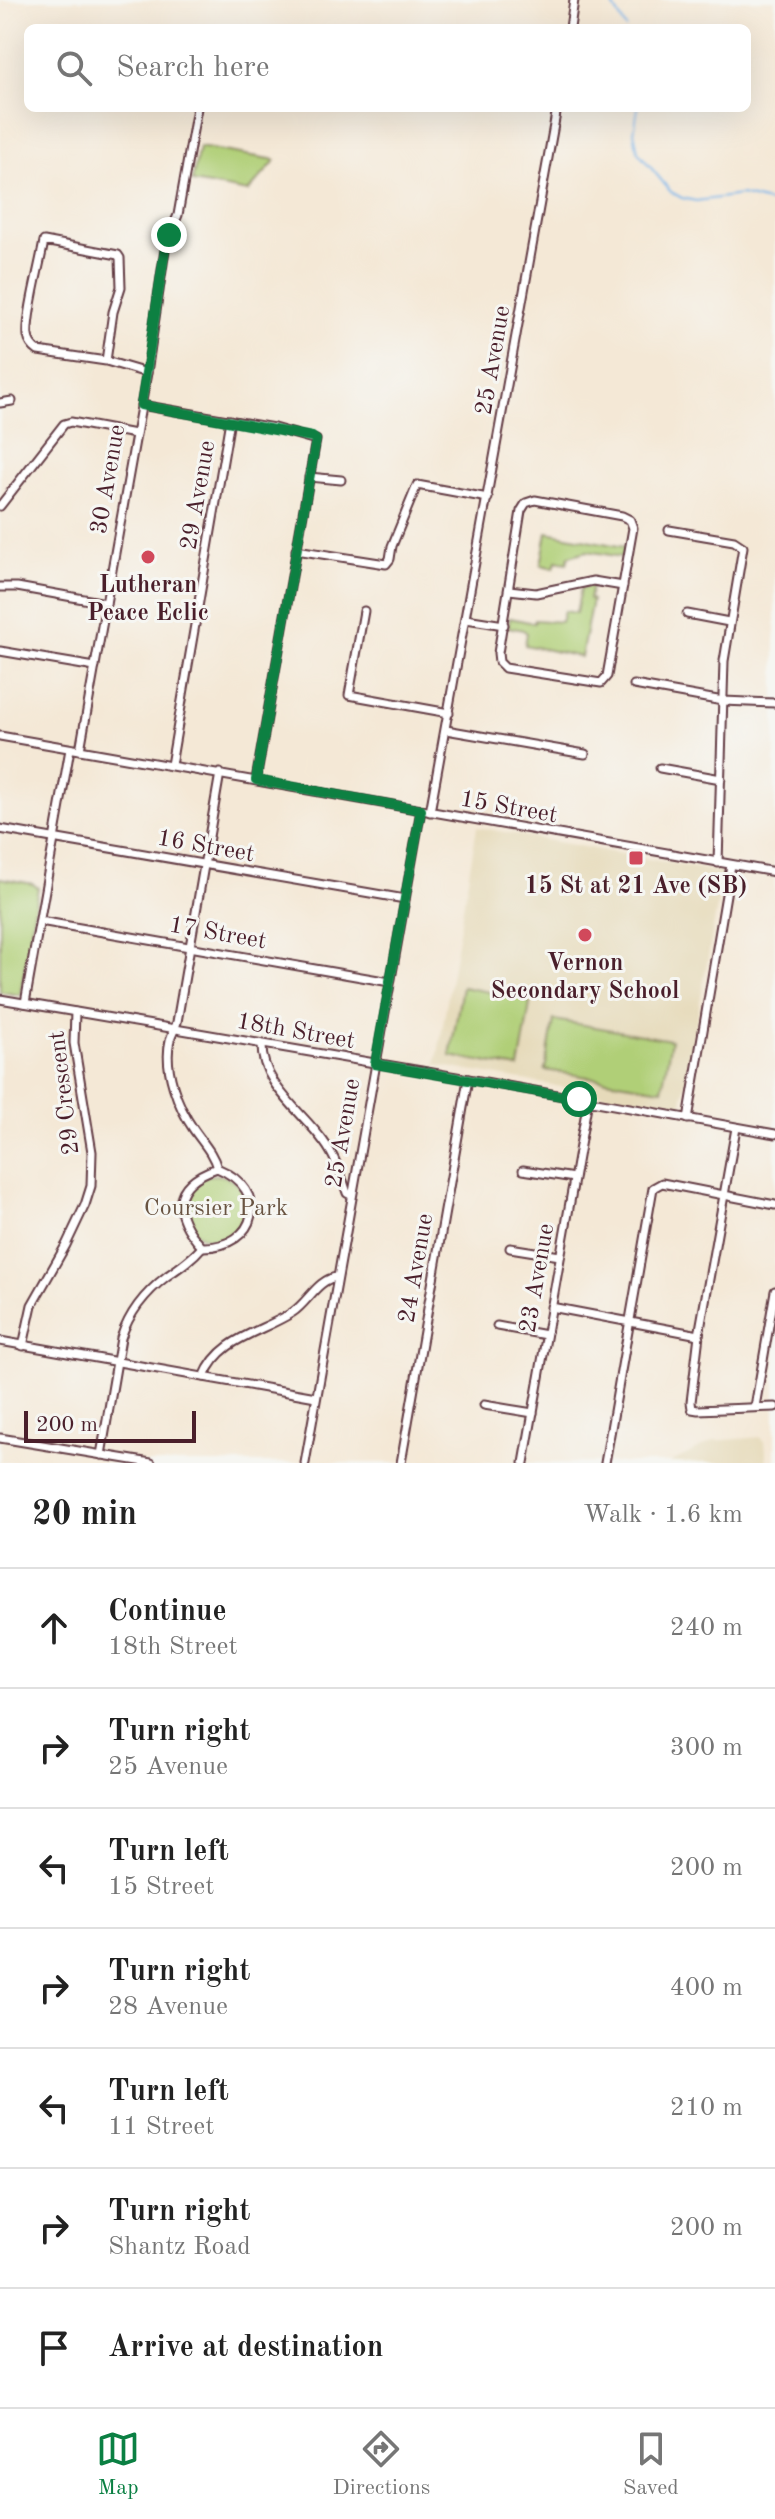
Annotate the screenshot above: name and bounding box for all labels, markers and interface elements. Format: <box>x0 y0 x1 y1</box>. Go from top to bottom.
search box <box>24 24 751 112</box>
icon: search <box>52 46 96 90</box>
text: Search here <box>116 53 270 83</box>
route end <box>151 217 187 253</box>
street label: 25 Avenue <box>473 304 515 417</box>
street label: 30 Avenue <box>88 423 130 536</box>
street label: 29 Avenue <box>178 439 220 552</box>
marker: Lutheran Peace Eclic <box>139 548 157 566</box>
place label: Lutheran Peace Eclic <box>87 574 209 626</box>
street label: 15 Street <box>458 788 559 828</box>
street label: 16 Street <box>155 827 256 867</box>
marker: 15 St at 21 Ave (SB) <box>627 849 645 867</box>
place label: 15 St at 21 Ave (SB) <box>525 874 747 899</box>
street label: 17 Street <box>167 914 268 954</box>
marker: Vernon Secondary School <box>576 926 594 944</box>
place label: Vernon Secondary School <box>491 952 679 1004</box>
street label: 18th Street <box>235 1010 357 1054</box>
street label: 29 Crescent <box>45 1029 85 1156</box>
street label: 25 Avenue <box>323 1077 365 1190</box>
route start <box>561 1081 597 1117</box>
park label: Coursier Park <box>144 1197 288 1221</box>
street label: 24 Avenue <box>396 1212 438 1325</box>
street label: 23 Avenue <box>517 1222 559 1335</box>
scale bar <box>24 1407 196 1443</box>
text: 200 m <box>36 1414 98 1436</box>
text: 20 min <box>32 1498 137 1532</box>
text: Walk · 1.6 km <box>583 1502 743 1528</box>
text: Continue <box>108 1597 227 1627</box>
icon: ahead <box>32 1606 76 1650</box>
text: 240 m <box>670 1615 743 1641</box>
text: 18th Street <box>108 1634 238 1660</box>
text: Turn right <box>108 1717 250 1747</box>
icon: right <box>32 1726 76 1770</box>
text: 300 m <box>670 1735 743 1761</box>
text: 25 Avenue <box>108 1754 228 1780</box>
text: Turn left <box>108 1837 229 1867</box>
icon: left <box>32 1846 76 1890</box>
text: 200 m <box>670 1855 743 1881</box>
text: 15 Street <box>108 1874 214 1900</box>
text: Turn right <box>108 1957 250 1987</box>
icon: right <box>32 1966 76 2010</box>
text: 400 m <box>670 1975 743 2001</box>
text: 28 Avenue <box>108 1994 228 2020</box>
text: Turn left <box>108 2077 229 2107</box>
icon: left <box>32 2086 76 2130</box>
text: 210 m <box>670 2095 743 2121</box>
text: 11 Street <box>108 2114 214 2140</box>
text: Turn right <box>108 2197 250 2227</box>
icon: right <box>32 2206 76 2250</box>
text: 200 m <box>670 2215 743 2241</box>
text: Shantz Road <box>108 2234 251 2260</box>
icon: arrive <box>32 2326 76 2370</box>
text: Arrive at destination <box>108 2333 383 2363</box>
tab: Map <box>96 2427 140 2502</box>
tab: Directions <box>333 2427 430 2502</box>
tab: Saved <box>623 2427 679 2502</box>

